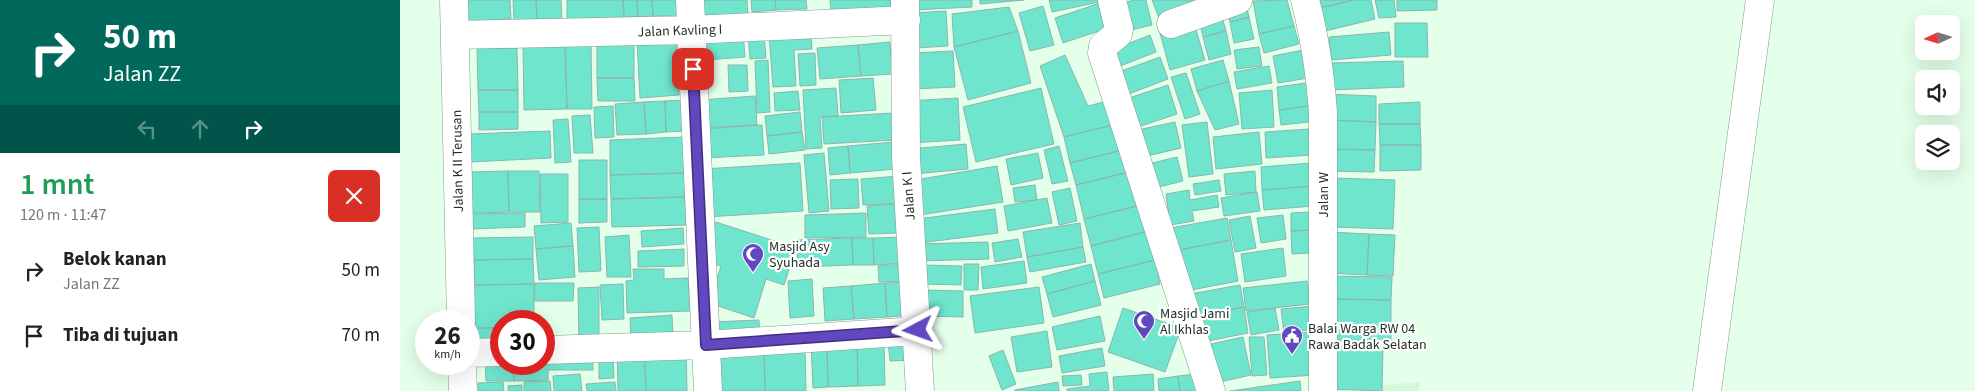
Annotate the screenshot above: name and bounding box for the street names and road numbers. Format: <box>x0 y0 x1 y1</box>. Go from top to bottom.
street label: Jalan Kavling I <box>637 20 723 42</box>
street label: Jalan K II Terusan <box>447 110 469 212</box>
street label: Jalan K I <box>897 171 921 221</box>
street label: Jalan W <box>1314 172 1334 218</box>

